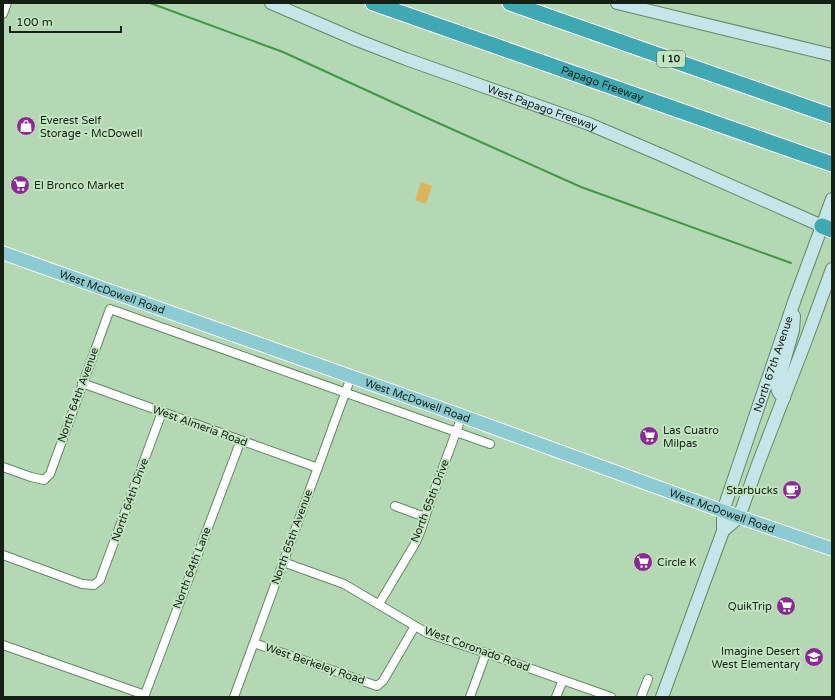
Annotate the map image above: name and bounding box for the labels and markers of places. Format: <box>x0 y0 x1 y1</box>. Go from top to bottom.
place label: Everest Self Storage - McDowell <box>40 114 142 140</box>
shop icon: Everest Self Storage - McDowell <box>15 115 37 137</box>
supermarket icon: El Bronco Market <box>9 174 31 196</box>
place label: El Bronco Market <box>34 179 124 192</box>
place label: Las Cuatro Milpas <box>663 424 719 450</box>
supermarket icon: Las Cuatro Milpas <box>638 425 660 447</box>
cafe icon: Starbucks <box>781 479 803 501</box>
place label: Starbucks <box>726 484 778 497</box>
supermarket icon: Circle K <box>632 551 654 573</box>
place label: Circle K <box>657 556 697 569</box>
supermarket icon: QuikTrip <box>775 595 797 617</box>
place label: QuikTrip <box>728 600 772 613</box>
place label: Imagine Desert West Elementary <box>711 645 800 671</box>
school or university icon: Imagine Desert West Elementary <box>803 646 825 668</box>

